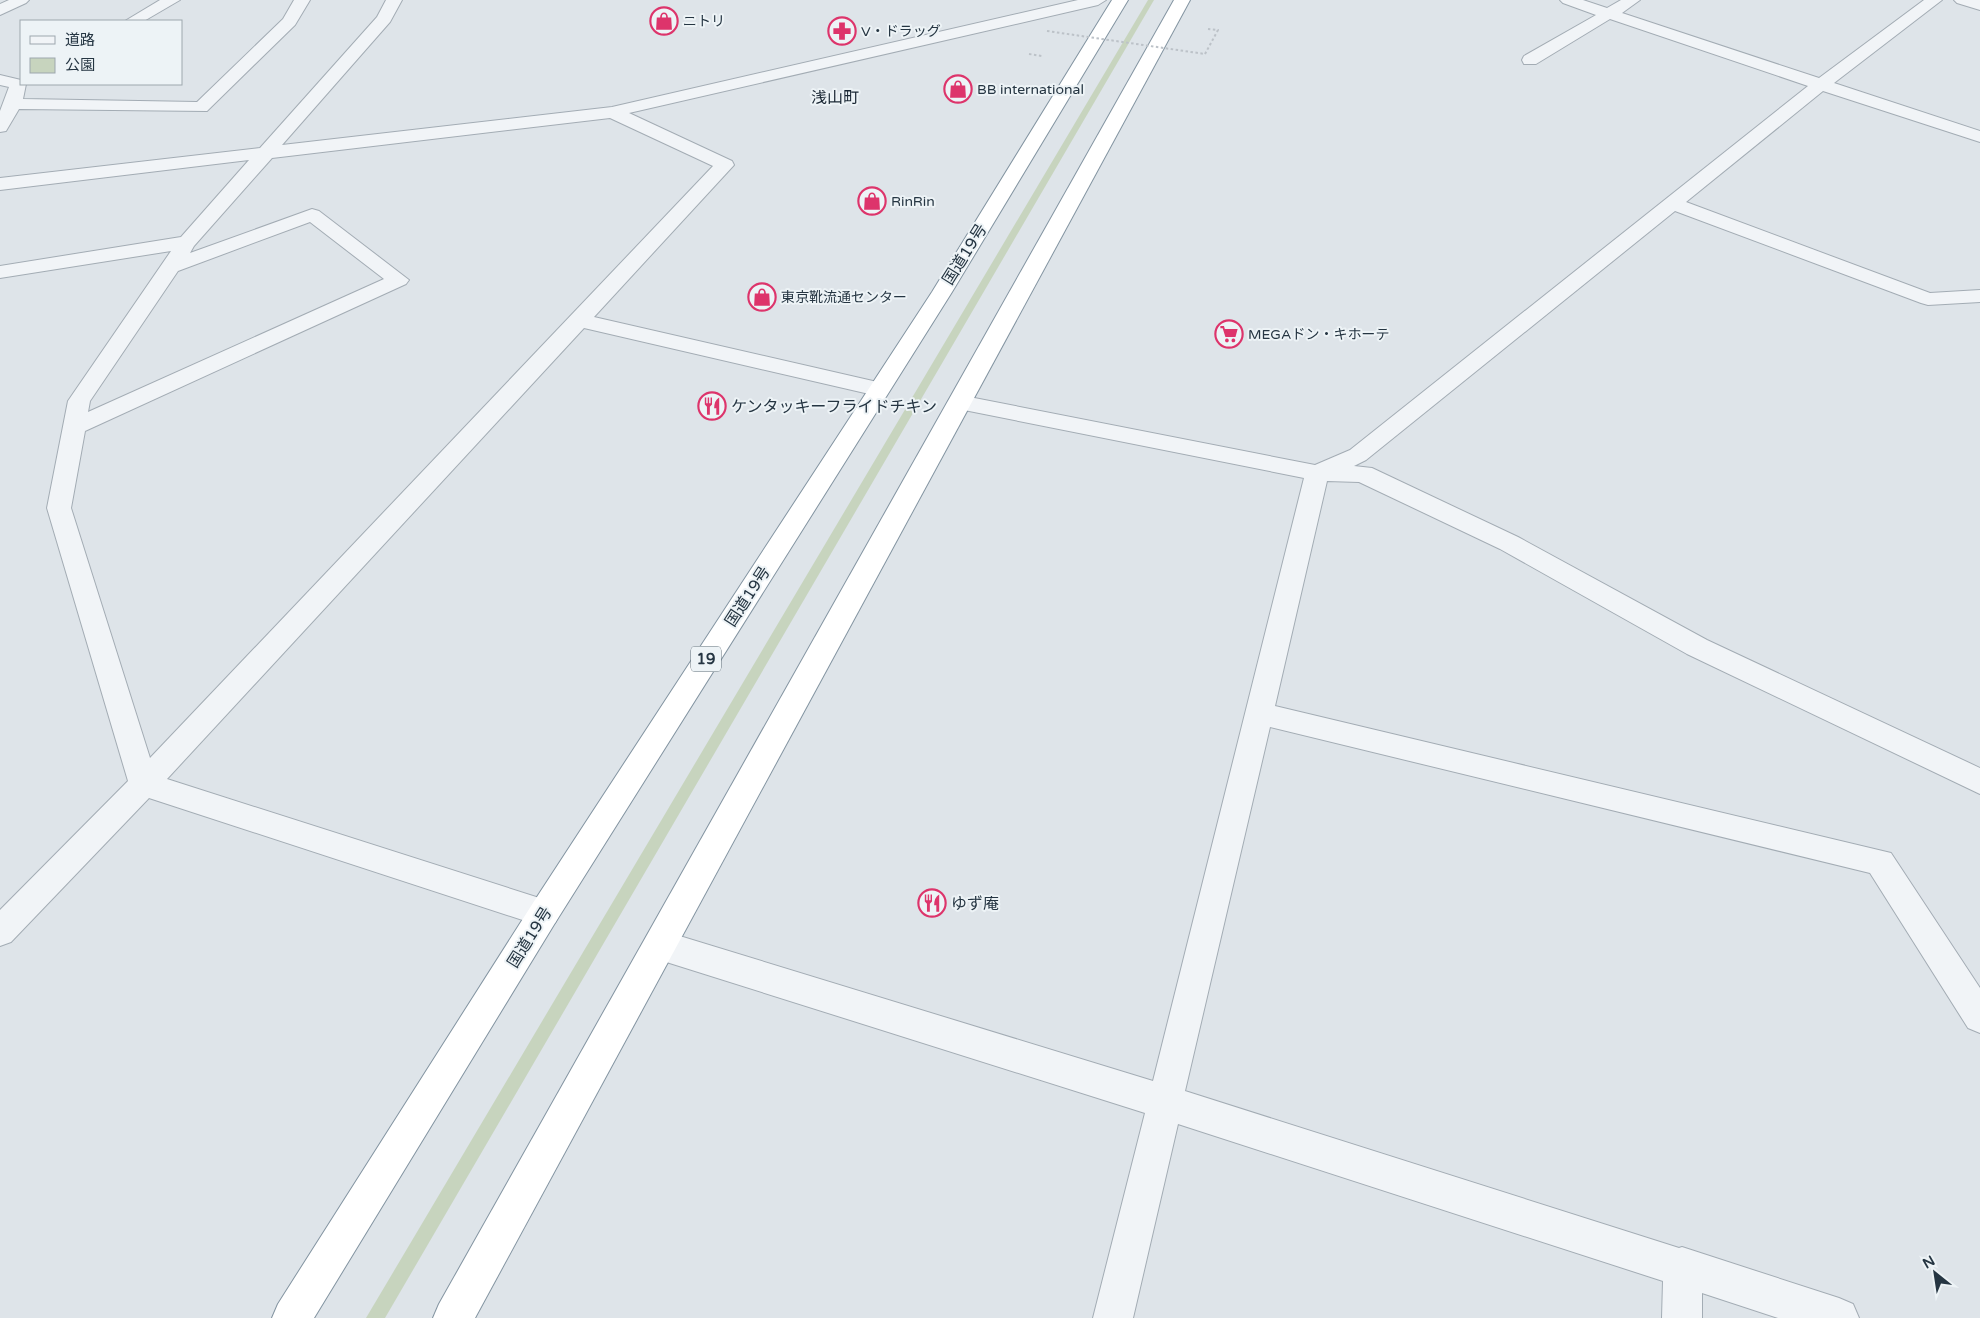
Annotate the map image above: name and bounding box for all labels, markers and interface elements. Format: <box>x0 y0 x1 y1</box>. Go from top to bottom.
shop icon: ニトリ <box>649 6 679 36</box>
place label: ニトリ <box>683 13 725 30</box>
pharmacy icon: V・ドラッグ <box>827 16 857 46</box>
legend <box>20 20 182 85</box>
place label: V・ドラッグ <box>861 23 941 40</box>
text: 道路 <box>65 31 95 49</box>
text: 公園 <box>65 56 95 74</box>
shop icon: BB international <box>943 74 973 104</box>
place label: BB international <box>977 81 1084 98</box>
district label: 浅山町 <box>811 88 859 108</box>
shop icon: RinRin <box>857 186 887 216</box>
place label: RinRin <box>891 193 935 210</box>
street label: 国道19号 <box>938 220 991 289</box>
shop icon: 東京靴流通センター <box>747 282 777 312</box>
place label: 東京靴流通センター <box>781 289 907 306</box>
supermarket icon: MEGAドン・キホーテ <box>1214 319 1244 349</box>
place label: MEGAドン・キホーテ <box>1248 326 1389 343</box>
restaurant icon: ケンタッキーフライドチキン <box>697 391 727 421</box>
place label: ケンタッキーフライドチキン <box>731 397 937 417</box>
street label: 国道19号 <box>721 563 775 631</box>
road number: 19 <box>691 646 721 672</box>
restaurant icon: ゆず庵 <box>917 888 947 918</box>
place label: ゆず庵 <box>951 894 999 914</box>
street label: 国道19号 <box>503 903 556 972</box>
north arrow <box>1910 1248 1960 1298</box>
text: N <box>1920 1252 1938 1272</box>

